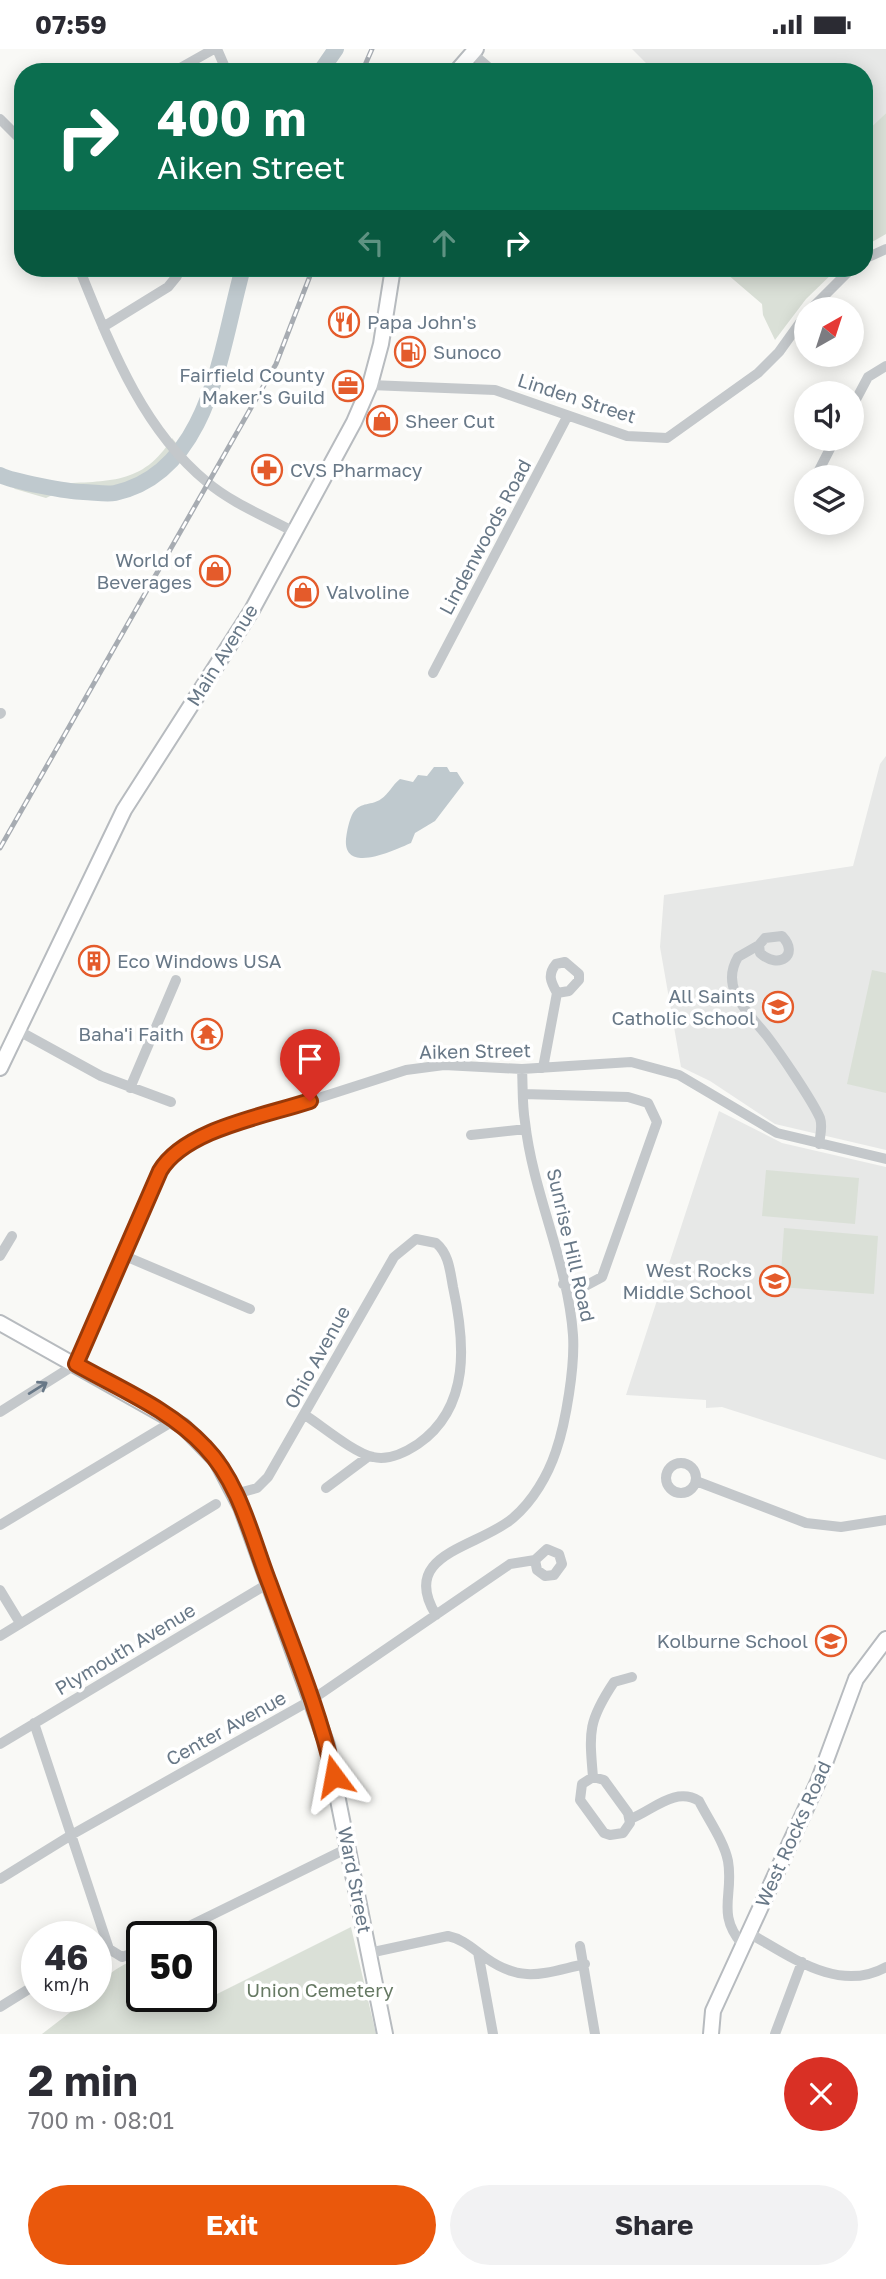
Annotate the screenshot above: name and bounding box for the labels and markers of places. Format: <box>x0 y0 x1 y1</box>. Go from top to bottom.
restaurant icon: Papa John's <box>327 305 361 339</box>
place label: Papa John's <box>367 310 477 333</box>
fuel station icon: Sunoco <box>393 335 427 369</box>
place label: Sunoco <box>433 340 502 363</box>
place label: Fairfield County Maker's Guild <box>179 363 325 408</box>
office icon: Fairfield County Maker's Guild <box>331 369 365 403</box>
shop icon: Sheer Cut <box>365 404 399 438</box>
place label: Sheer Cut <box>405 409 495 432</box>
pharmacy icon: CVS Pharmacy <box>250 453 284 487</box>
place label: CVS Pharmacy <box>290 458 423 481</box>
place label: World of Beverages <box>97 548 192 593</box>
shop icon: World of Beverages <box>198 554 232 588</box>
shop icon: Valvoline <box>286 575 320 609</box>
place label: Valvoline <box>326 580 410 603</box>
building icon: Eco Windows USA <box>77 944 111 978</box>
place label: Eco Windows USA <box>117 949 282 972</box>
place label: All Saints Catholic School <box>611 984 755 1029</box>
school or university icon: All Saints Catholic School <box>761 990 795 1024</box>
temple icon: Baha'i Faith <box>190 1017 224 1051</box>
place label: Baha'i Faith <box>78 1022 184 1045</box>
pin <box>280 1029 340 1101</box>
place label: West Rocks Middle School <box>622 1258 752 1303</box>
school or university icon: West Rocks Middle School <box>758 1264 792 1298</box>
school or university icon: Kolburne School <box>814 1624 848 1658</box>
place label: Kolburne School <box>657 1629 808 1652</box>

